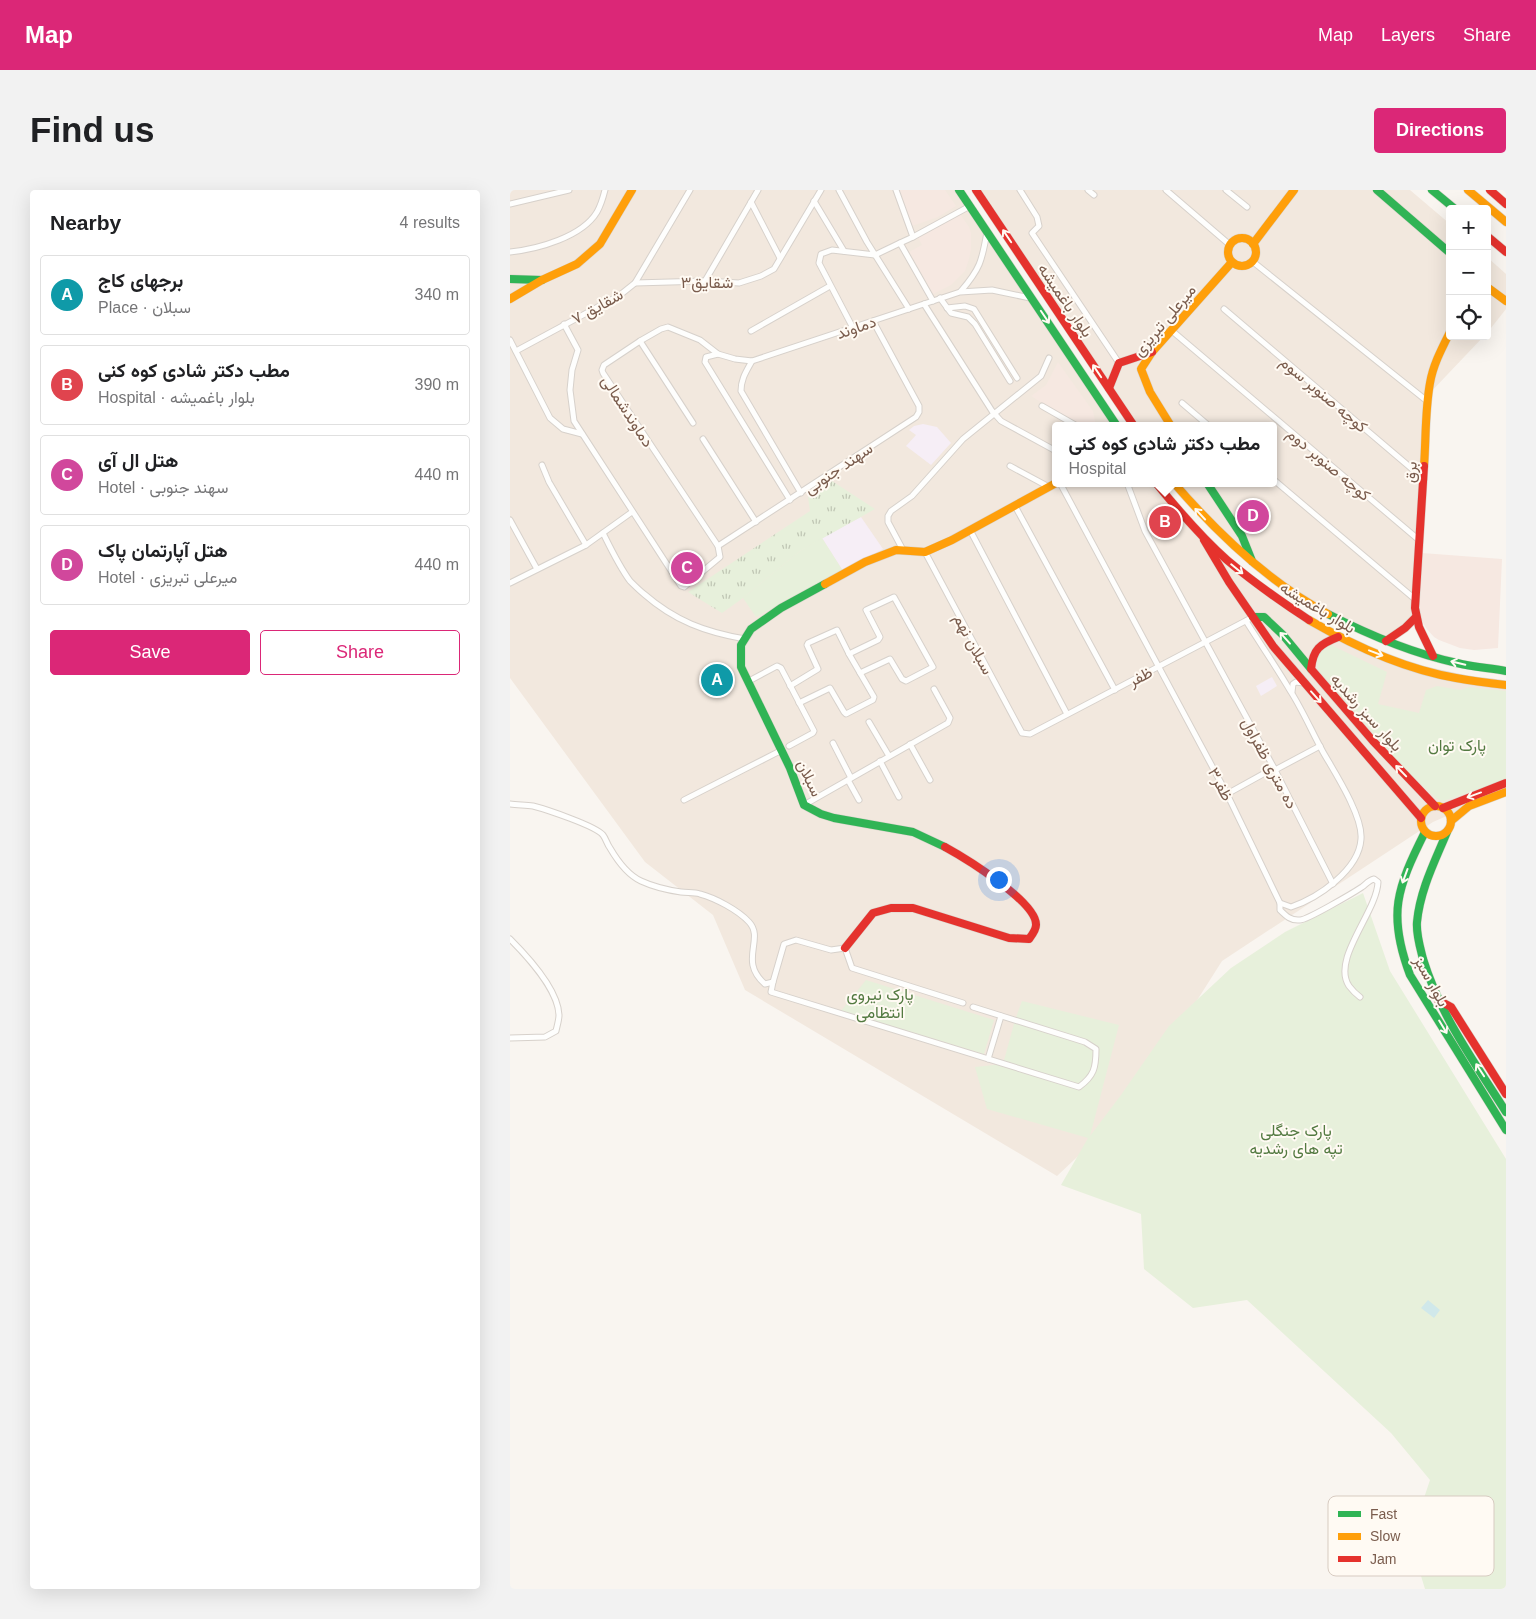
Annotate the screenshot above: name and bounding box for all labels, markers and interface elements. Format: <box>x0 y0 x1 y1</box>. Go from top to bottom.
text: Map <box>25 21 73 48</box>
text: Map <box>1318 25 1353 45</box>
text: Layers <box>1381 25 1435 45</box>
text: Share <box>1463 25 1511 45</box>
button: Directions <box>1374 108 1506 153</box>
text: Find us <box>30 110 154 149</box>
map controls <box>1446 205 1491 340</box>
button: + <box>1446 205 1491 250</box>
text: Nearby <box>50 211 121 234</box>
text: 4 results <box>400 214 460 231</box>
one-way arrow <box>1002 229 1012 243</box>
button: − <box>1446 250 1491 295</box>
street label: بلوار باغمیشه <box>1033 260 1096 341</box>
text: برجهای کاج <box>98 270 183 291</box>
street label: شقایق۳ <box>681 274 733 293</box>
street label: میرعلی تبریزی <box>1130 281 1201 361</box>
street label: شقایق ۷ <box>569 285 627 329</box>
text: A <box>61 286 73 303</box>
text: 340 m <box>415 286 459 303</box>
button: locate <box>1446 295 1491 340</box>
text: Place · سبلان <box>98 299 191 316</box>
one-way arrow <box>1040 310 1050 324</box>
street label: دماوند <box>834 313 879 344</box>
street label: کوچه صنوبر سوم <box>1275 353 1371 438</box>
text: مطب دکتر شادی کوه کنی <box>98 360 290 381</box>
one-way arrow <box>1092 364 1102 378</box>
street label: دماوندشمالی <box>597 372 657 451</box>
text: B <box>61 376 73 393</box>
text: 390 m <box>415 376 459 393</box>
text: Hospital · بلوار باغمیشه <box>98 389 255 406</box>
popup <box>1052 422 1277 487</box>
street label: کوچه صنوبر دوم <box>1282 425 1374 506</box>
text: مطب دکتر شادی کوه کنی <box>1069 433 1260 454</box>
street label: سهند جنوبی <box>801 439 877 499</box>
text: هتل ال آی <box>98 450 178 471</box>
text: Hospital <box>1069 460 1126 477</box>
street label: برق <box>1401 461 1422 483</box>
text: C <box>61 466 73 483</box>
text: 440 m <box>415 466 459 483</box>
text: Hotel · سهند جنوبی <box>98 479 228 496</box>
pin: D <box>1237 497 1269 535</box>
pin: B <box>1149 503 1181 541</box>
one-way arrow <box>1194 507 1206 520</box>
text: هتل آپارتمان پاک <box>98 540 228 561</box>
pin: C <box>671 549 703 587</box>
text: D <box>61 556 73 573</box>
text: 440 m <box>415 556 459 573</box>
one-way arrow <box>1231 563 1244 574</box>
text: Hotel · میرعلی تبریزی <box>98 569 237 586</box>
street label: بلوار باغمیشه <box>1276 578 1358 638</box>
street label: سبلان نهم <box>949 611 996 678</box>
button: Save <box>50 630 250 675</box>
button: Share <box>260 630 460 675</box>
one-way arrow <box>1279 632 1290 645</box>
one-way arrow <box>1367 649 1383 658</box>
one-way arrow <box>1450 657 1466 667</box>
pin: A <box>701 661 733 699</box>
street label: ظفر <box>1125 663 1156 692</box>
street label: بلوار سبز رشدیه <box>1326 670 1406 756</box>
one-way arrow <box>1310 690 1321 703</box>
street label: ده متری ظفراول <box>1237 715 1301 812</box>
park label: پارک توان <box>1428 737 1486 757</box>
street label: سبلان <box>793 757 825 800</box>
one-way arrow <box>1395 764 1407 777</box>
street label: ظفر۳ <box>1203 765 1236 805</box>
one-way arrow <box>1467 791 1482 800</box>
your location <box>986 867 1012 893</box>
one-way arrow <box>1400 868 1409 884</box>
street label: بلوار سبز <box>1409 952 1452 1010</box>
park label: پارک نیروی انتظامی <box>847 986 913 1023</box>
one-way arrow <box>1438 1019 1448 1033</box>
one-way arrow <box>1474 1064 1484 1078</box>
park label: پارک جنگلی تپه های رشدیه <box>1249 1122 1343 1160</box>
legend <box>1328 1496 1494 1576</box>
text: Fast <box>1370 1506 1397 1522</box>
text: Slow <box>1370 1528 1401 1544</box>
text: Jam <box>1370 1551 1396 1567</box>

